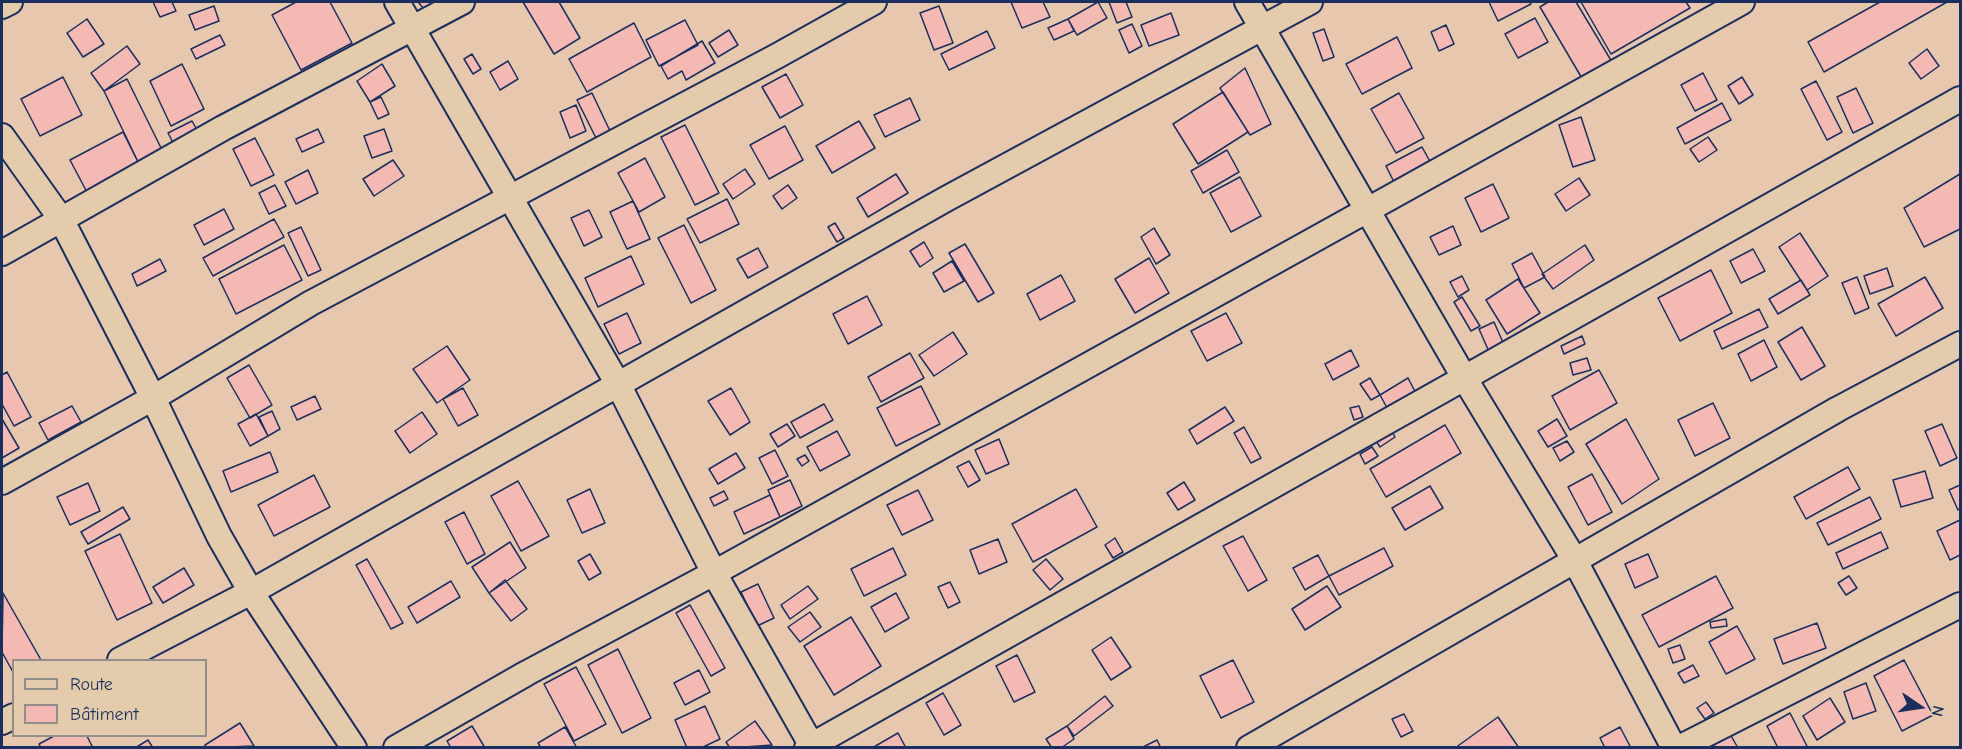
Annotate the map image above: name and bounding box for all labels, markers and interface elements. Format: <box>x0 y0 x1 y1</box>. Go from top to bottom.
legend <box>12 659 207 737</box>
text: Route <box>70 674 113 695</box>
north arrow <box>1890 677 1950 737</box>
text: Bâtiment <box>70 704 139 725</box>
text: N <box>1928 704 1947 718</box>

